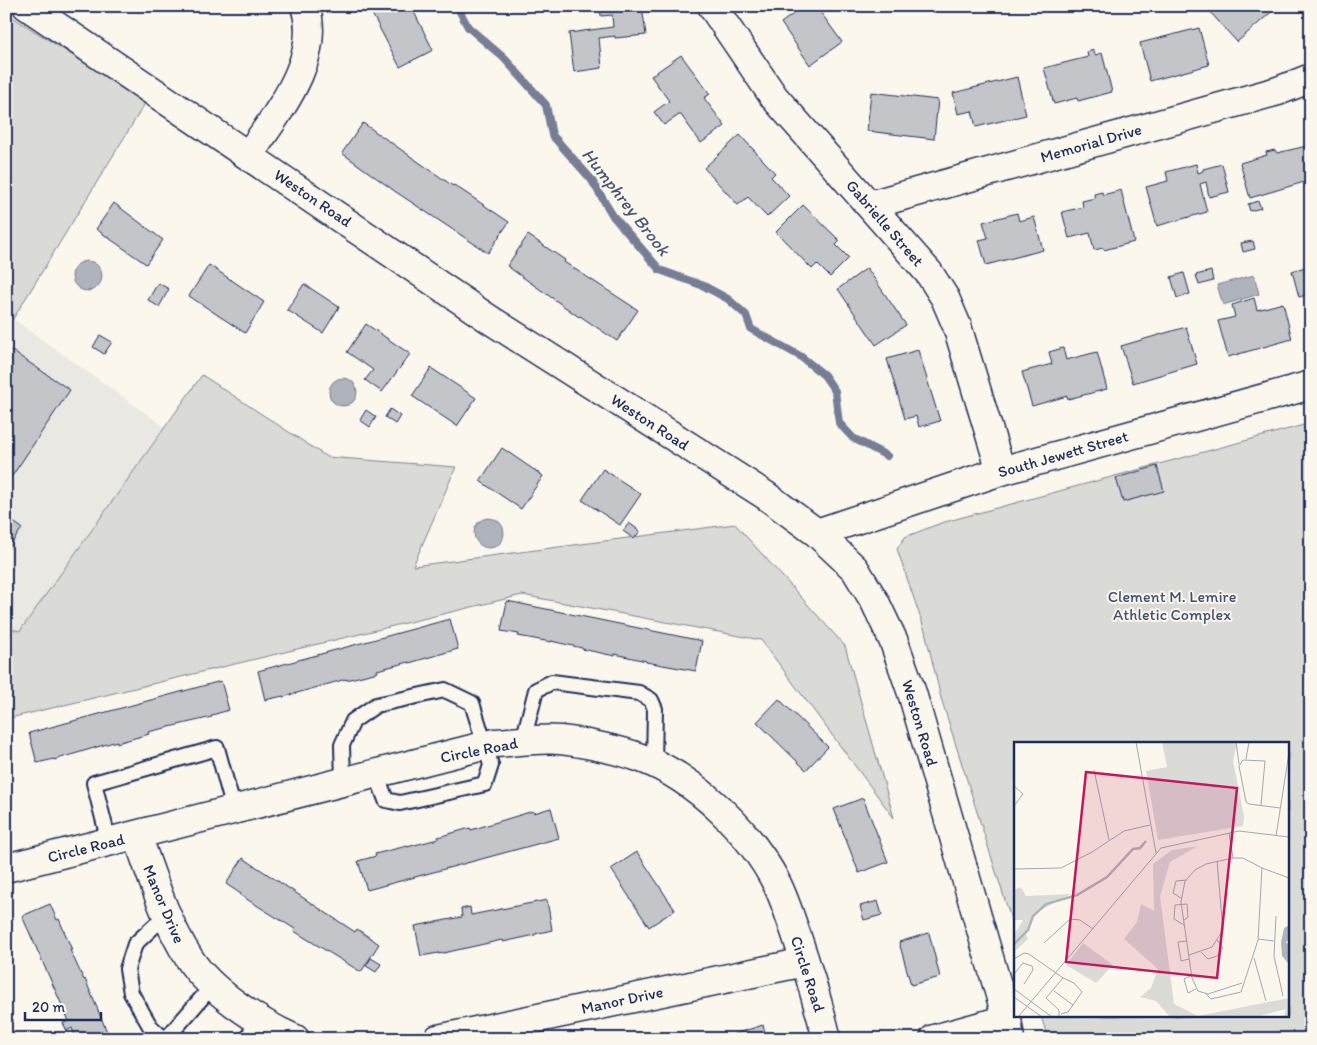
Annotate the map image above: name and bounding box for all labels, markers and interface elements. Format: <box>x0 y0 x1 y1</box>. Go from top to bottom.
street label: Memorial Drive <box>1038 119 1144 167</box>
water label: Humphrey Brook <box>577 144 676 262</box>
street label: Weston Road <box>271 165 356 231</box>
street label: Gabrielle Street <box>842 176 928 270</box>
street label: Weston Road <box>607 390 693 454</box>
street label: South Jewett Street <box>996 426 1130 482</box>
park label: Clement M. Lemire Athletic Complex <box>1108 587 1237 624</box>
street label: Weston Road <box>898 677 942 769</box>
street label: Circle Road <box>439 733 520 767</box>
inset map <box>1014 742 1290 1018</box>
street label: Circle Road <box>46 829 127 867</box>
street label: Manor Drive <box>139 862 189 946</box>
street label: Circle Road <box>787 934 829 1015</box>
street label: Manor Drive <box>579 982 665 1018</box>
scale bar <box>25 990 101 1022</box>
text: 20 m <box>32 998 66 1016</box>

